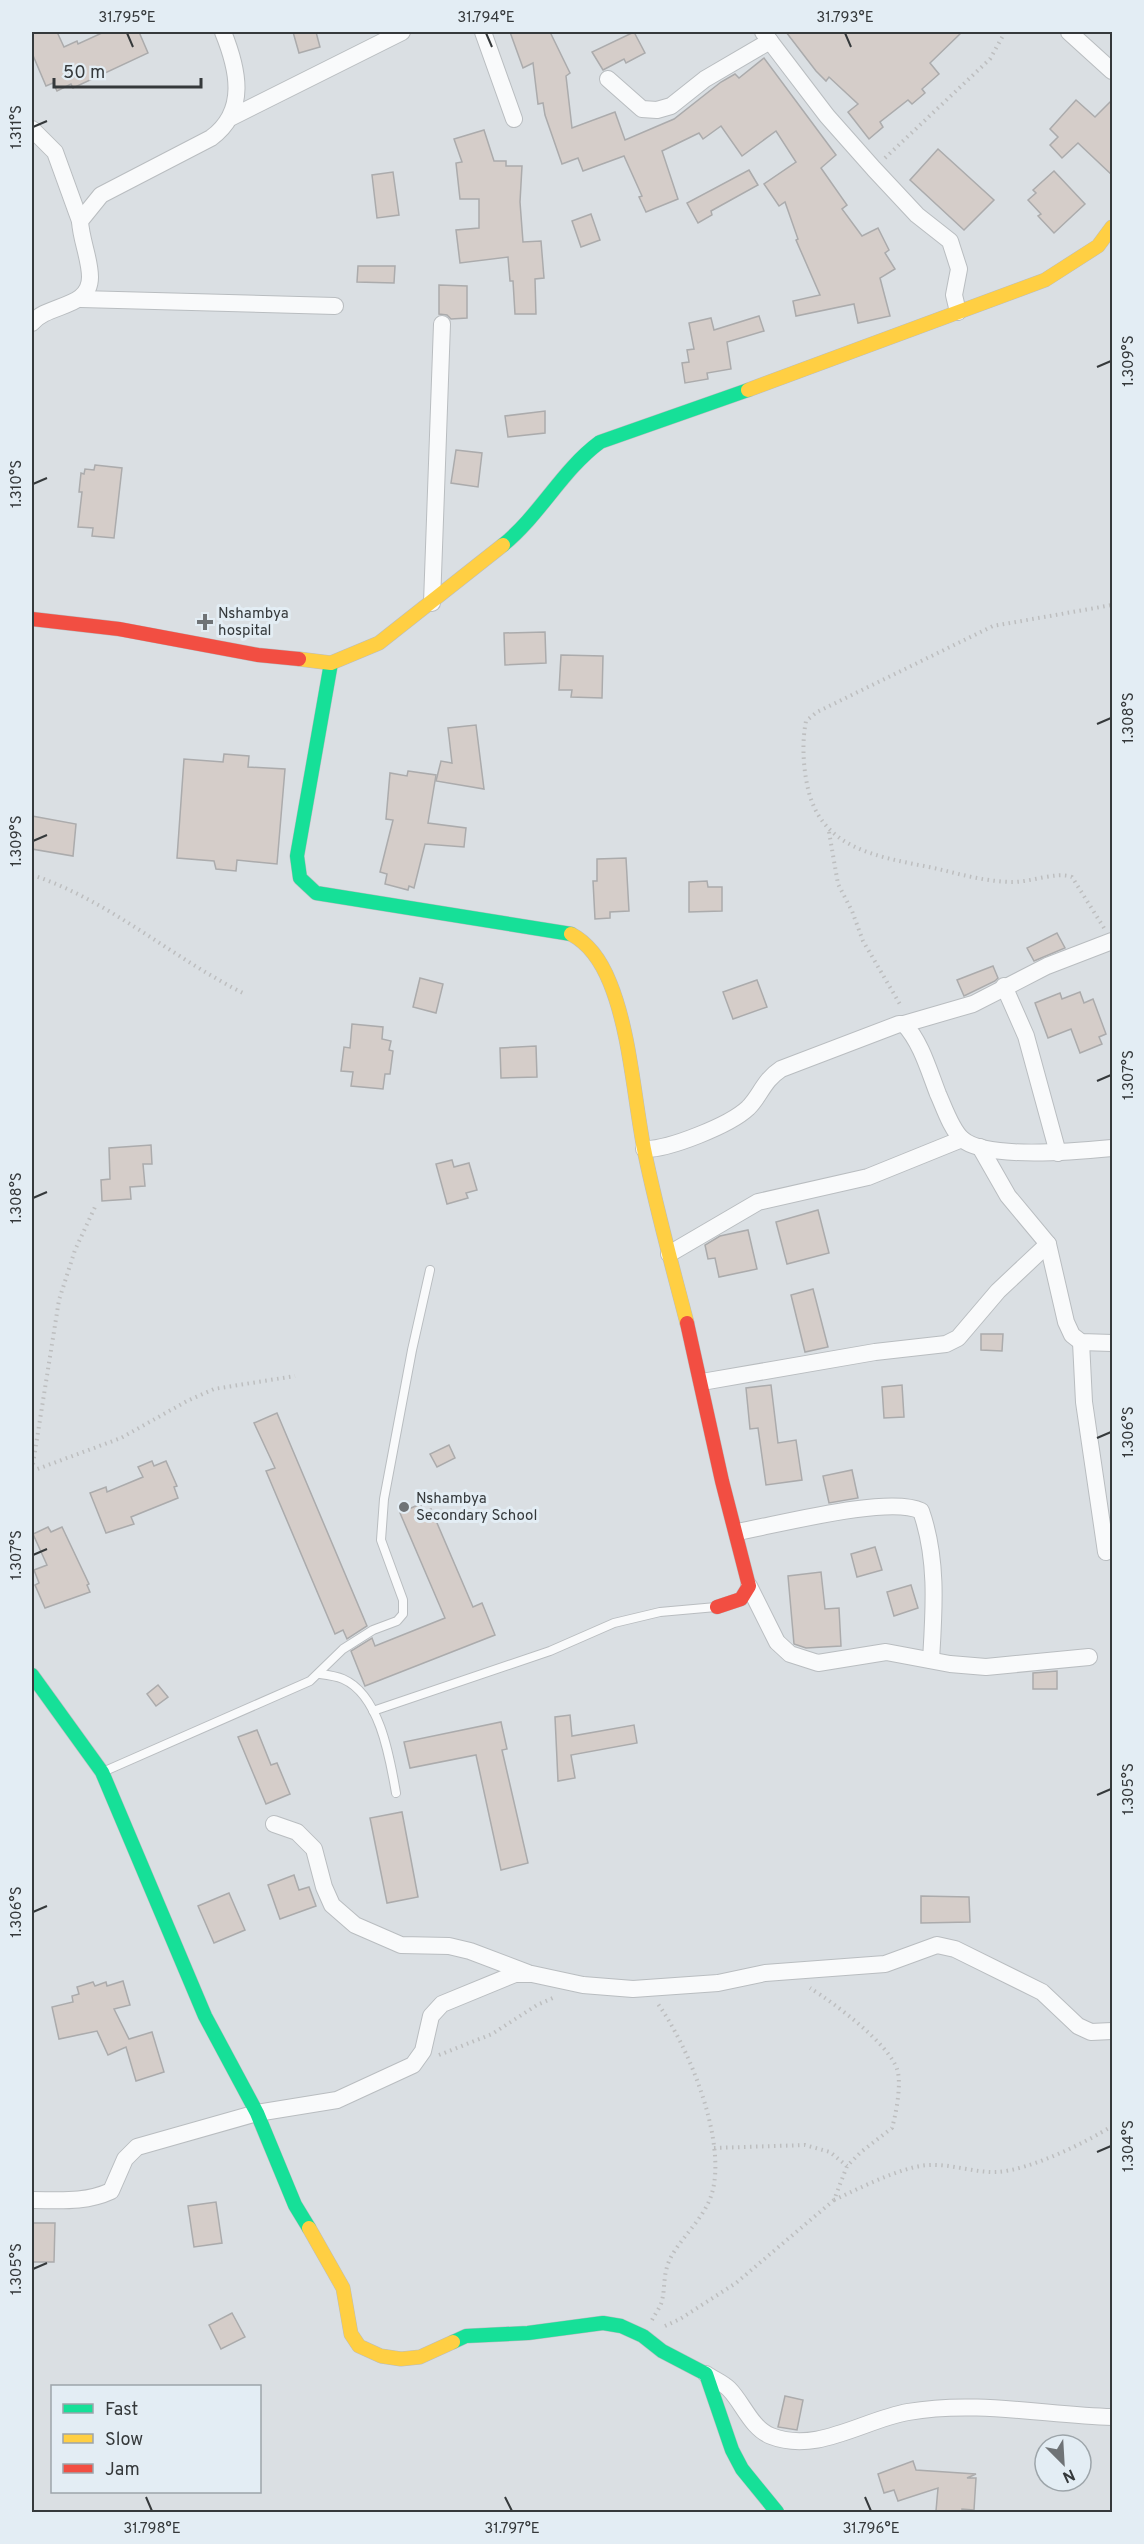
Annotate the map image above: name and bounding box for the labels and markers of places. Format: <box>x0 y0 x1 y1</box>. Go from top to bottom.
place label: Nshambya hospital <box>218 605 289 641</box>
marker: Nshambya hospital <box>196 613 214 631</box>
place label: Nshambya Secondary School <box>416 1490 537 1526</box>
marker: Nshambya Secondary School <box>397 1500 411 1514</box>

